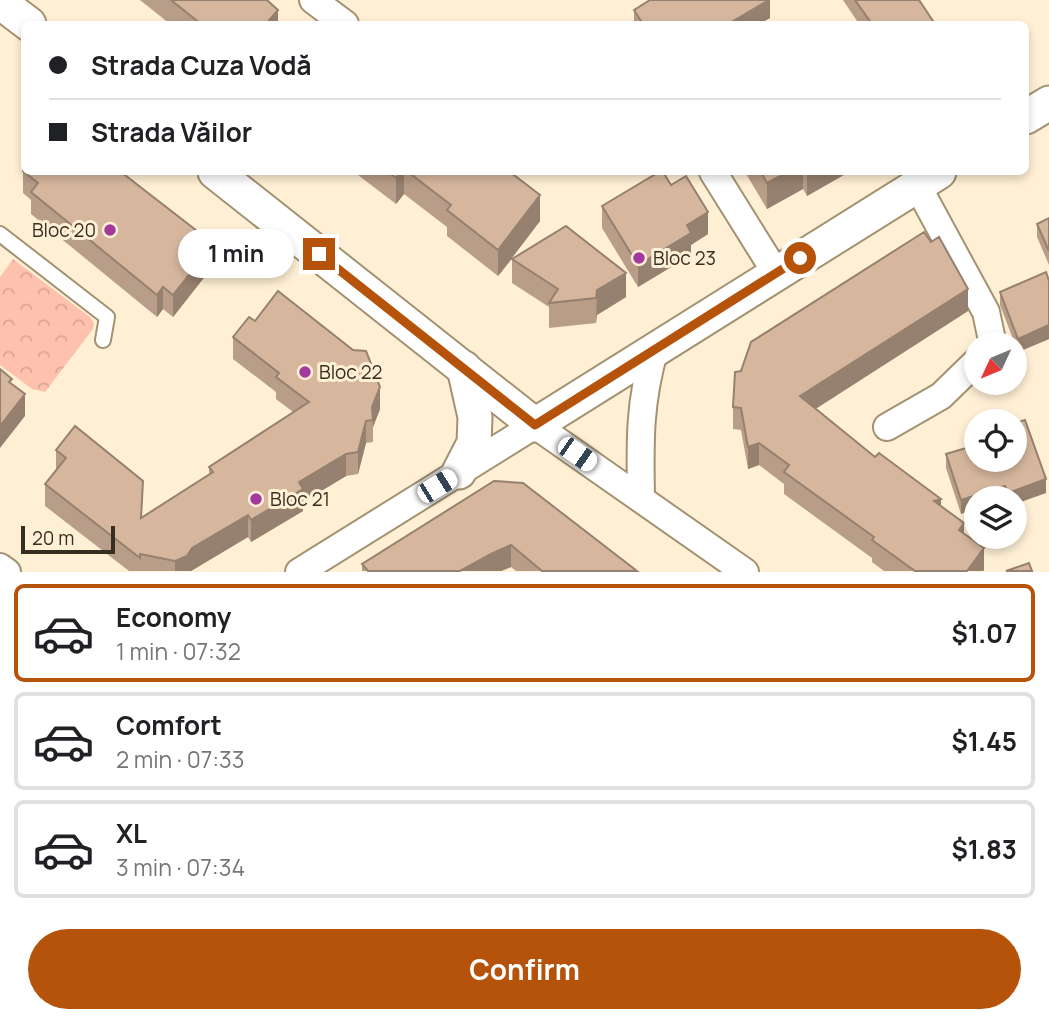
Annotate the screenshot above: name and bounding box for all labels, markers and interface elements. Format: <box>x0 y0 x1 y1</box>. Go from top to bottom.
text: Strada Cuza Vodă <box>91 47 312 83</box>
text: Strada Văilor <box>91 114 252 150</box>
place label: Bloc 20 <box>32 217 96 243</box>
marker: Bloc 20 <box>102 222 118 238</box>
callout: 1 min <box>179 230 294 278</box>
text: 1 min <box>208 237 264 269</box>
route end <box>303 238 335 270</box>
route start <box>784 242 816 274</box>
place label: Bloc 23 <box>653 245 716 271</box>
marker: Bloc 23 <box>631 250 647 266</box>
north arrow <box>964 332 1027 396</box>
map controls <box>964 332 1027 549</box>
place label: Bloc 22 <box>319 359 382 385</box>
marker: Bloc 22 <box>297 364 313 380</box>
button: locate <box>964 409 1027 472</box>
car <box>554 433 601 475</box>
car <box>414 466 461 506</box>
place label: Bloc 21 <box>270 486 330 512</box>
button: layers <box>964 486 1027 549</box>
marker: Bloc 21 <box>248 491 264 507</box>
scale bar <box>21 522 116 554</box>
text: 20 m <box>32 525 74 551</box>
text: Economy <box>116 599 231 635</box>
icon: car <box>32 602 95 665</box>
text: $1.07 <box>951 615 1017 651</box>
text: 1 min · 07:32 <box>116 635 241 667</box>
text: Comfort <box>116 707 222 743</box>
icon: car <box>32 710 95 773</box>
text: $1.45 <box>951 723 1017 759</box>
text: 2 min · 07:33 <box>116 743 245 775</box>
text: XL <box>116 815 147 851</box>
icon: car <box>32 818 95 881</box>
text: $1.83 <box>951 831 1017 867</box>
text: 3 min · 07:34 <box>116 851 245 883</box>
button: Confirm <box>28 929 1021 1009</box>

